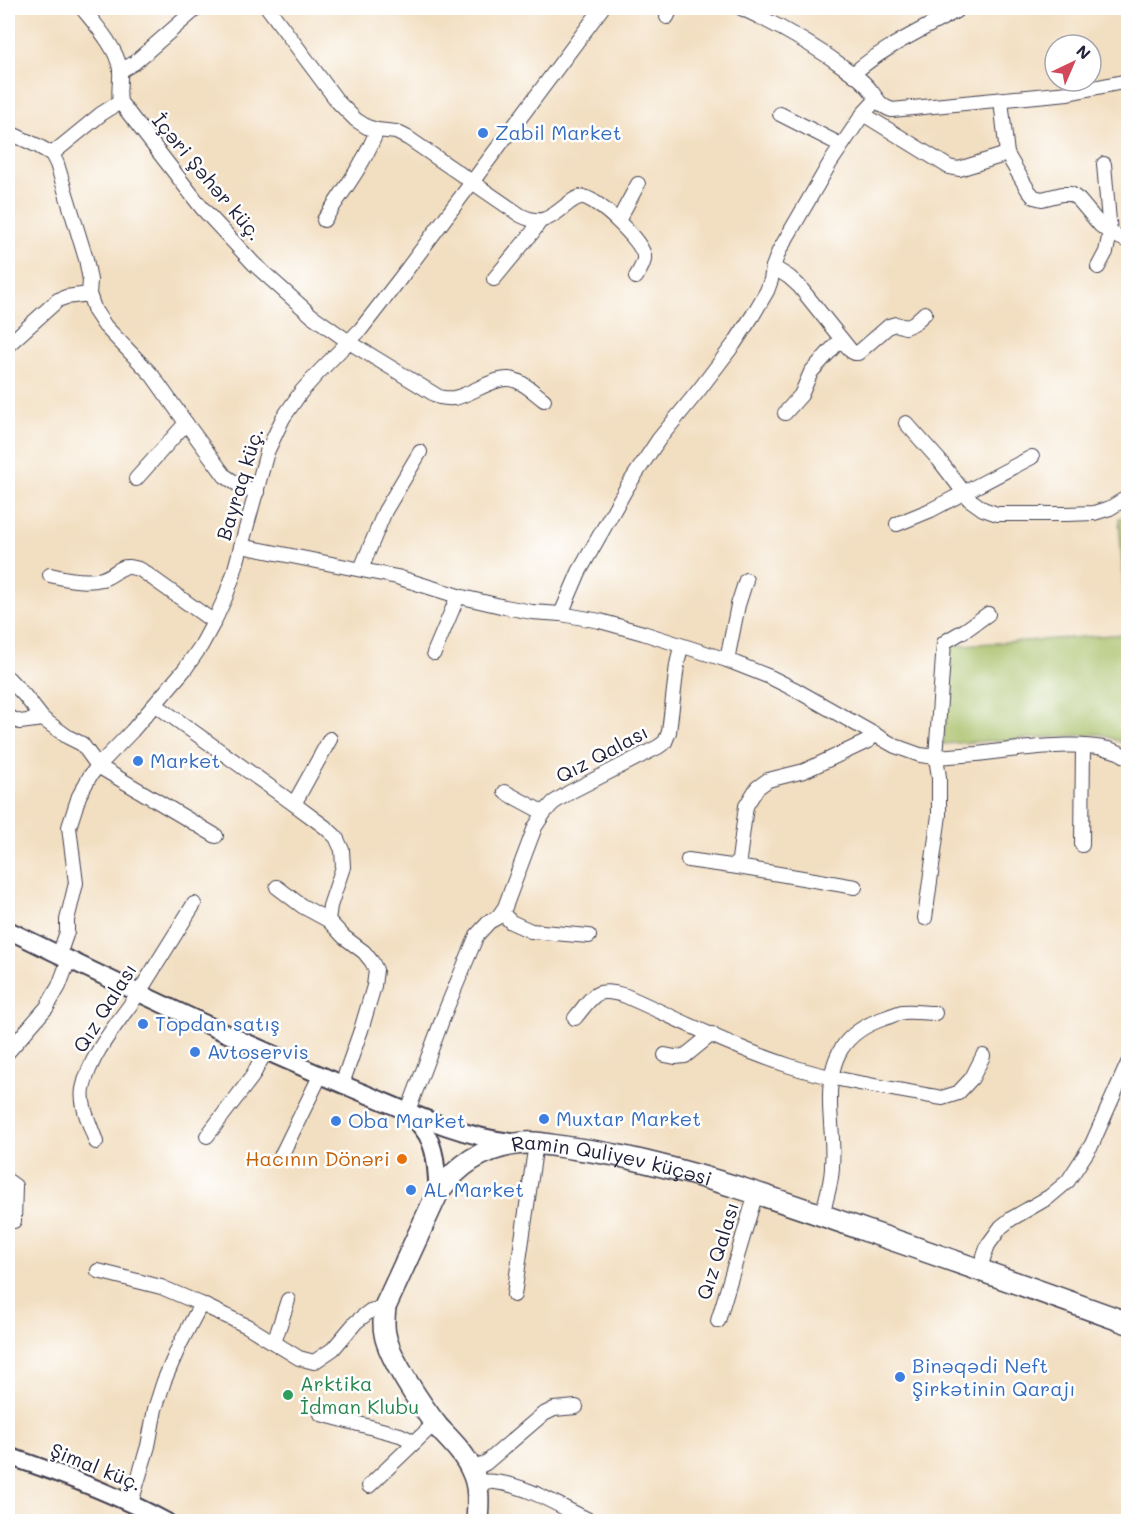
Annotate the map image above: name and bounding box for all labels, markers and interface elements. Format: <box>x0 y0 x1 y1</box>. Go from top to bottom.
north arrow <box>1043 33 1103 93</box>
text: N <box>1072 40 1095 64</box>
street label: İçəri Şəhər küç. <box>147 107 269 245</box>
place label: Zabil Market <box>495 119 621 145</box>
marker: Zabil Market <box>476 126 490 140</box>
street label: Bayraq küç. <box>210 424 268 543</box>
street label: Qız Qalası <box>551 718 652 788</box>
place label: Market <box>150 747 220 773</box>
marker: Market <box>131 754 145 768</box>
street label: Qız Qalası <box>66 958 142 1057</box>
place label: Topdan satış <box>155 1010 280 1036</box>
marker: Topdan satış <box>136 1017 150 1031</box>
place label: Avtoservis <box>207 1038 309 1064</box>
marker: Avtoservis <box>188 1045 202 1059</box>
place label: Muxtar Market <box>556 1105 701 1131</box>
place label: Oba Market <box>348 1107 466 1133</box>
marker: Muxtar Market <box>537 1112 551 1126</box>
marker: Oba Market <box>329 1114 343 1128</box>
street label: Ramin Quliyev küçəsi <box>509 1129 715 1191</box>
place label: Hacının Dönəri <box>245 1145 390 1171</box>
marker: Hacının Dönəri <box>395 1152 409 1166</box>
place label: AL Market <box>423 1176 524 1202</box>
marker: AL Market <box>404 1183 418 1197</box>
street label: Qız Qalası <box>690 1199 744 1303</box>
place label: Binəqədi Neft Şirkətinin Qarajı <box>912 1352 1076 1401</box>
place label: Arktika İdman Klubu <box>300 1370 419 1419</box>
marker: Binəqədi Neft Şirkətinin Qarajı <box>893 1370 907 1384</box>
marker: Arktika İdman Klubu <box>281 1388 295 1402</box>
street label: Şimal küç. <box>47 1436 146 1496</box>

